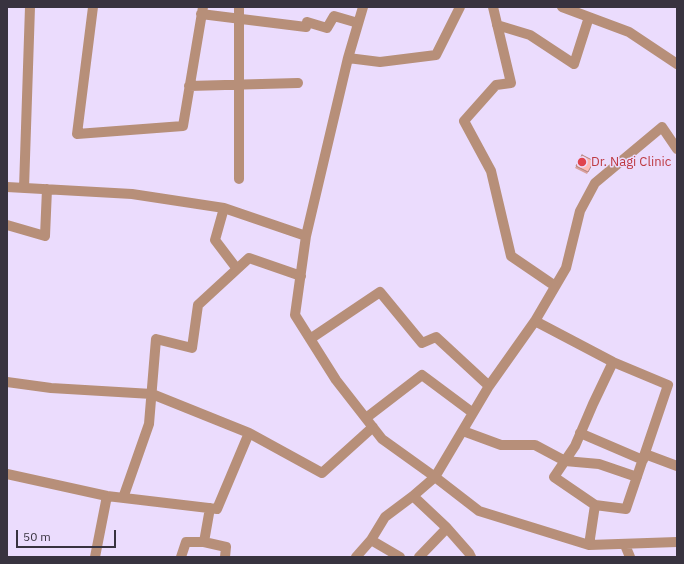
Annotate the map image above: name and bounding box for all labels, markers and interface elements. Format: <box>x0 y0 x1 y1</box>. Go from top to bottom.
place label: Dr. Nagi Clinic <box>591 154 671 170</box>
marker: Dr. Nagi Clinic <box>576 156 588 168</box>
scale bar <box>18 522 118 548</box>
text: 50 m <box>23 529 51 544</box>

